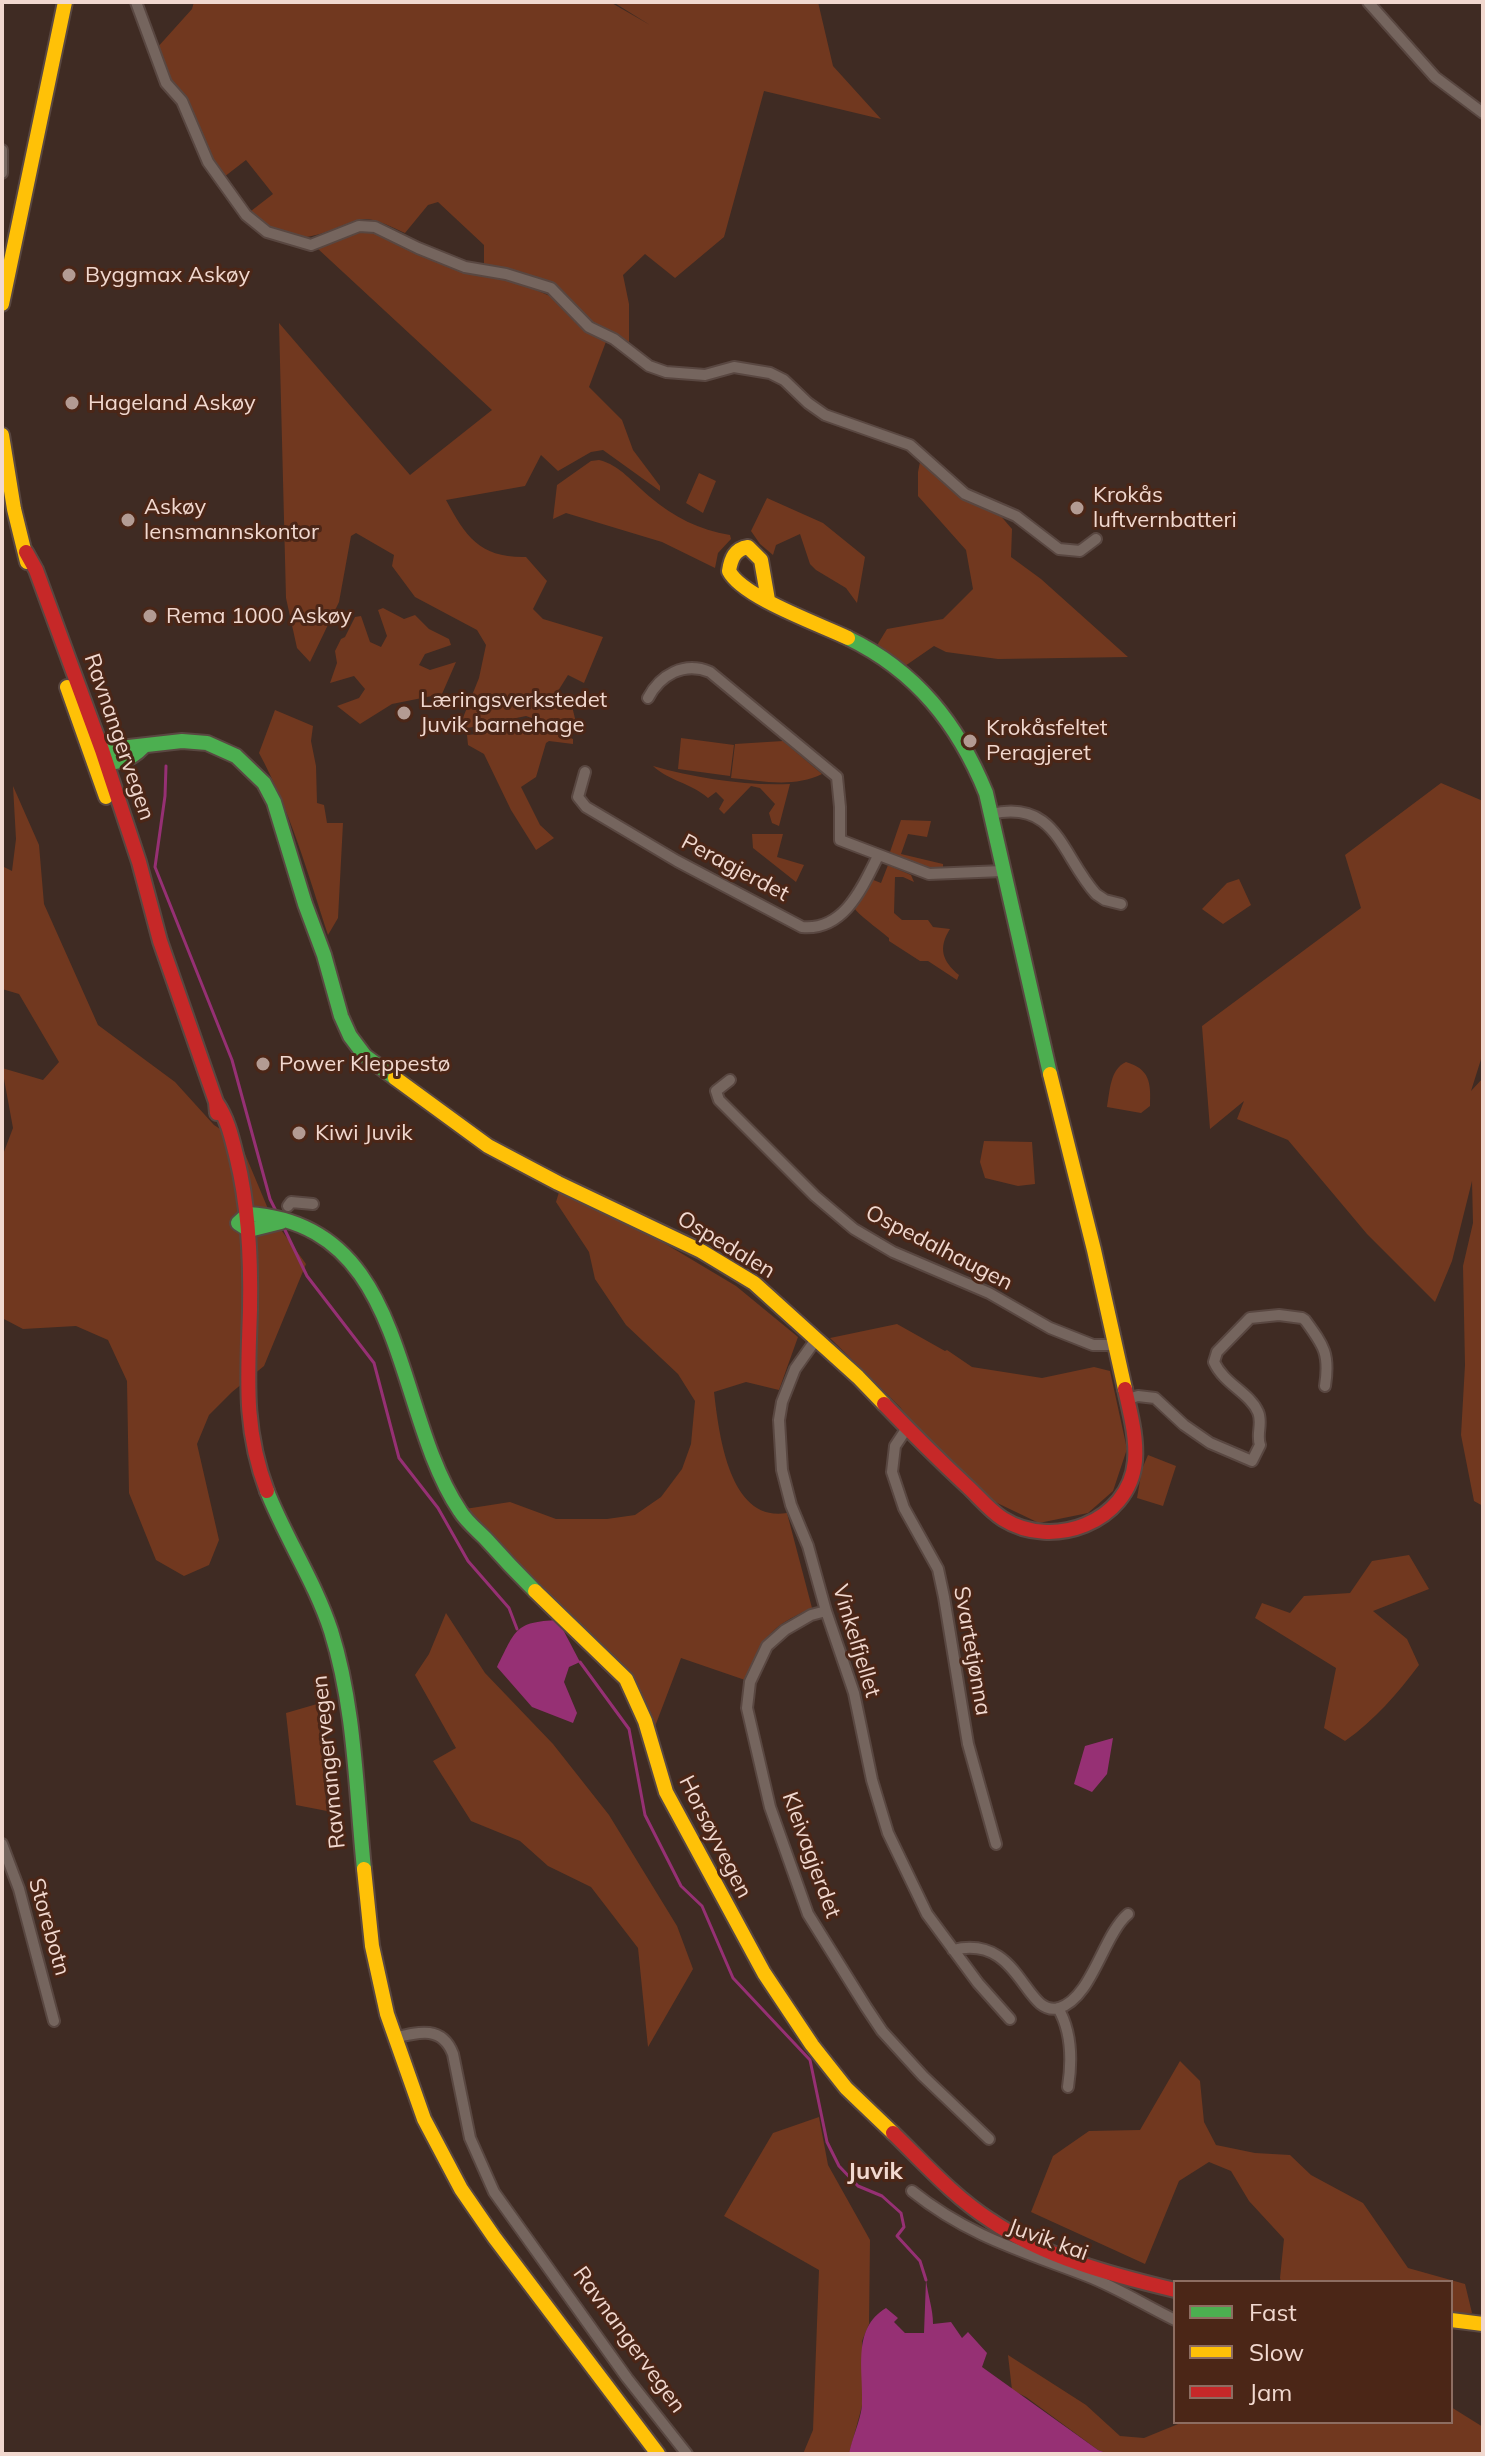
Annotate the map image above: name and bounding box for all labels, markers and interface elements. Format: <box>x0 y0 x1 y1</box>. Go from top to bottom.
place label: Byggmax Askøy <box>85 262 250 288</box>
marker: Byggmax Askøy <box>60 266 78 284</box>
place label: Hageland Askøy <box>88 390 256 416</box>
marker: Hageland Askøy <box>63 394 81 412</box>
place label: Krokås luftvernbatteri <box>1093 482 1237 534</box>
place label: Askøy lensmannskontor <box>144 494 319 546</box>
marker: Krokås luftvernbatteri <box>1068 499 1086 517</box>
marker: Askøy lensmannskontor <box>119 511 137 529</box>
place label: Rema 1000 Askøy <box>166 603 352 629</box>
marker: Rema 1000 Askøy <box>141 607 159 625</box>
street label: Ravnangervegen <box>78 650 160 824</box>
place label: Læringsverkstedet Juvik barnehage <box>420 687 607 738</box>
marker: Læringsverkstedet Juvik barnehage <box>395 704 413 722</box>
place label: Krokåsfeltet Peragjeret <box>986 715 1107 766</box>
marker: Krokåsfeltet Peragjeret <box>961 732 979 750</box>
street label: Peragjerdet <box>677 829 793 907</box>
place label: Power Kleppestø <box>279 1051 450 1077</box>
marker: Power Kleppestø <box>254 1055 272 1073</box>
place label: Kiwi Juvik <box>315 1120 412 1146</box>
marker: Kiwi Juvik <box>290 1124 308 1142</box>
street label: Ospedalhaugen <box>861 1200 1017 1296</box>
street label: Ospedalen <box>672 1205 780 1285</box>
street label: Vinkelfjellet <box>826 1581 886 1701</box>
street label: Svartetjønna <box>948 1584 996 1718</box>
street label: Ravnangervegen <box>307 1674 351 1850</box>
street label: Horsøyvegen <box>673 1771 757 1903</box>
street label: Kleivagjerdet <box>776 1788 846 1922</box>
street label: Storebotn <box>23 1875 75 1979</box>
district label: Juvik <box>847 2158 903 2186</box>
street label: Juvik kai <box>1004 2213 1092 2267</box>
street label: Ravnangervegen <box>567 2262 691 2418</box>
legend <box>1173 2280 1453 2424</box>
text: Fast <box>1249 2297 1297 2327</box>
text: Slow <box>1249 2337 1304 2367</box>
text: Jam <box>1249 2377 1292 2407</box>

